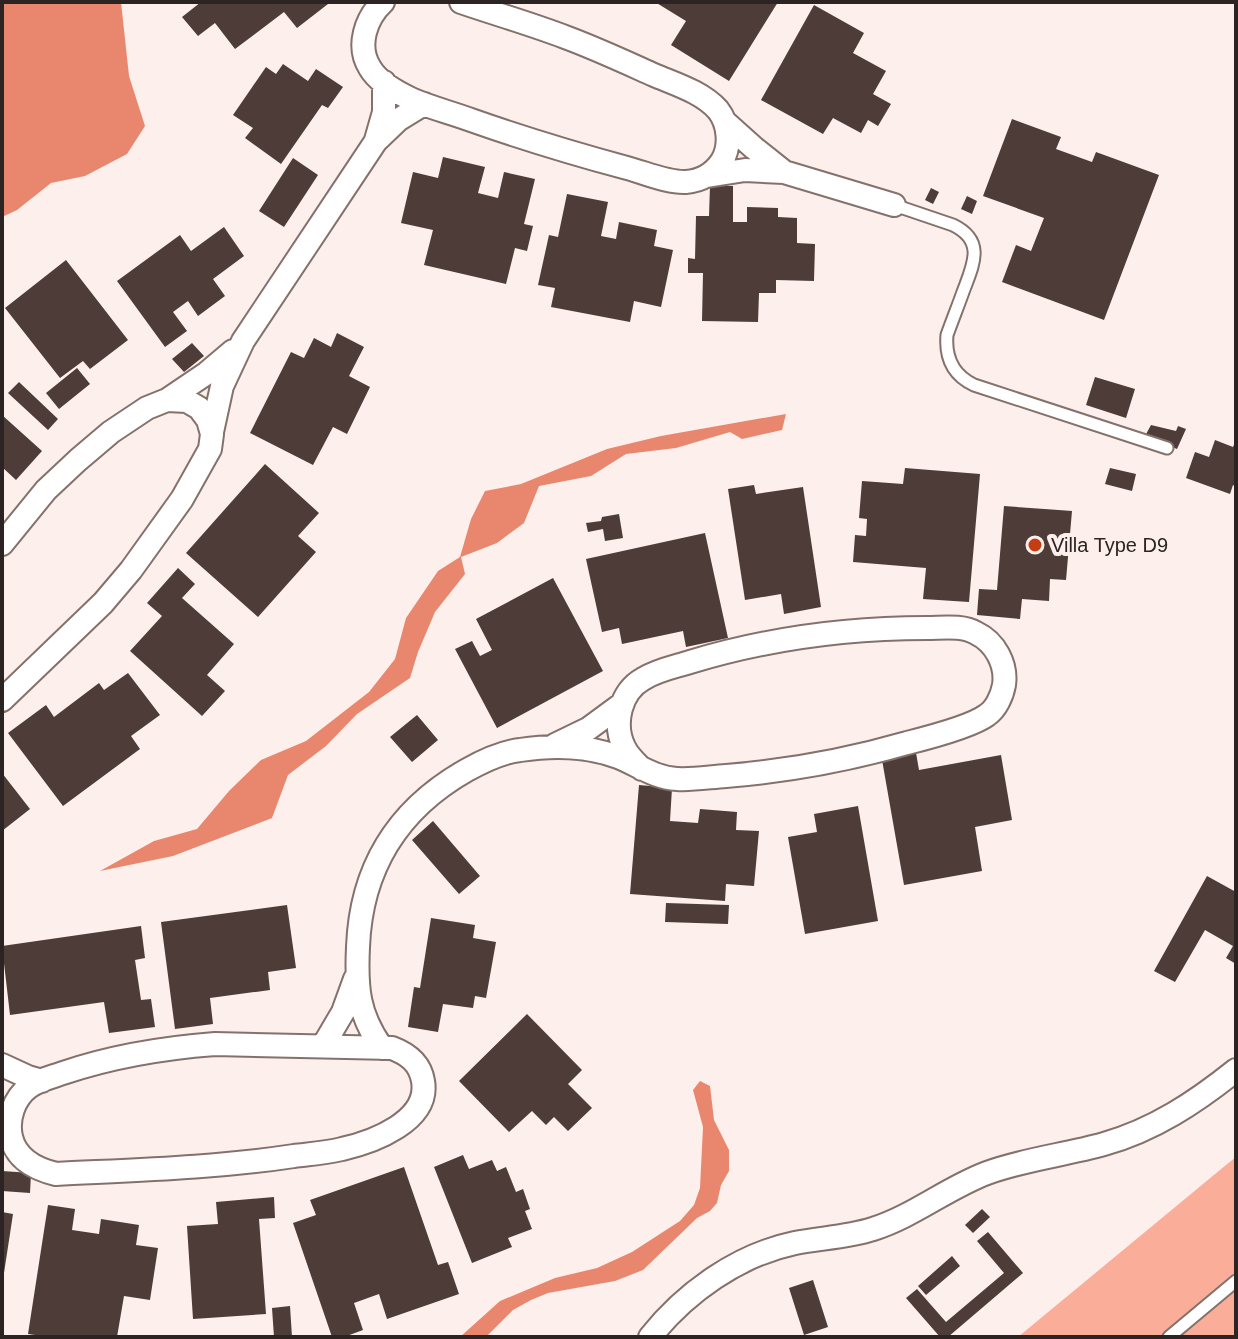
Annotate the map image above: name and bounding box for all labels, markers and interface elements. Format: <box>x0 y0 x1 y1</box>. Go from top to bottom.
place label: Villa Type D9 <box>1051 534 1168 556</box>
marker: Villa Type D9 <box>1026 536 1044 554</box>

